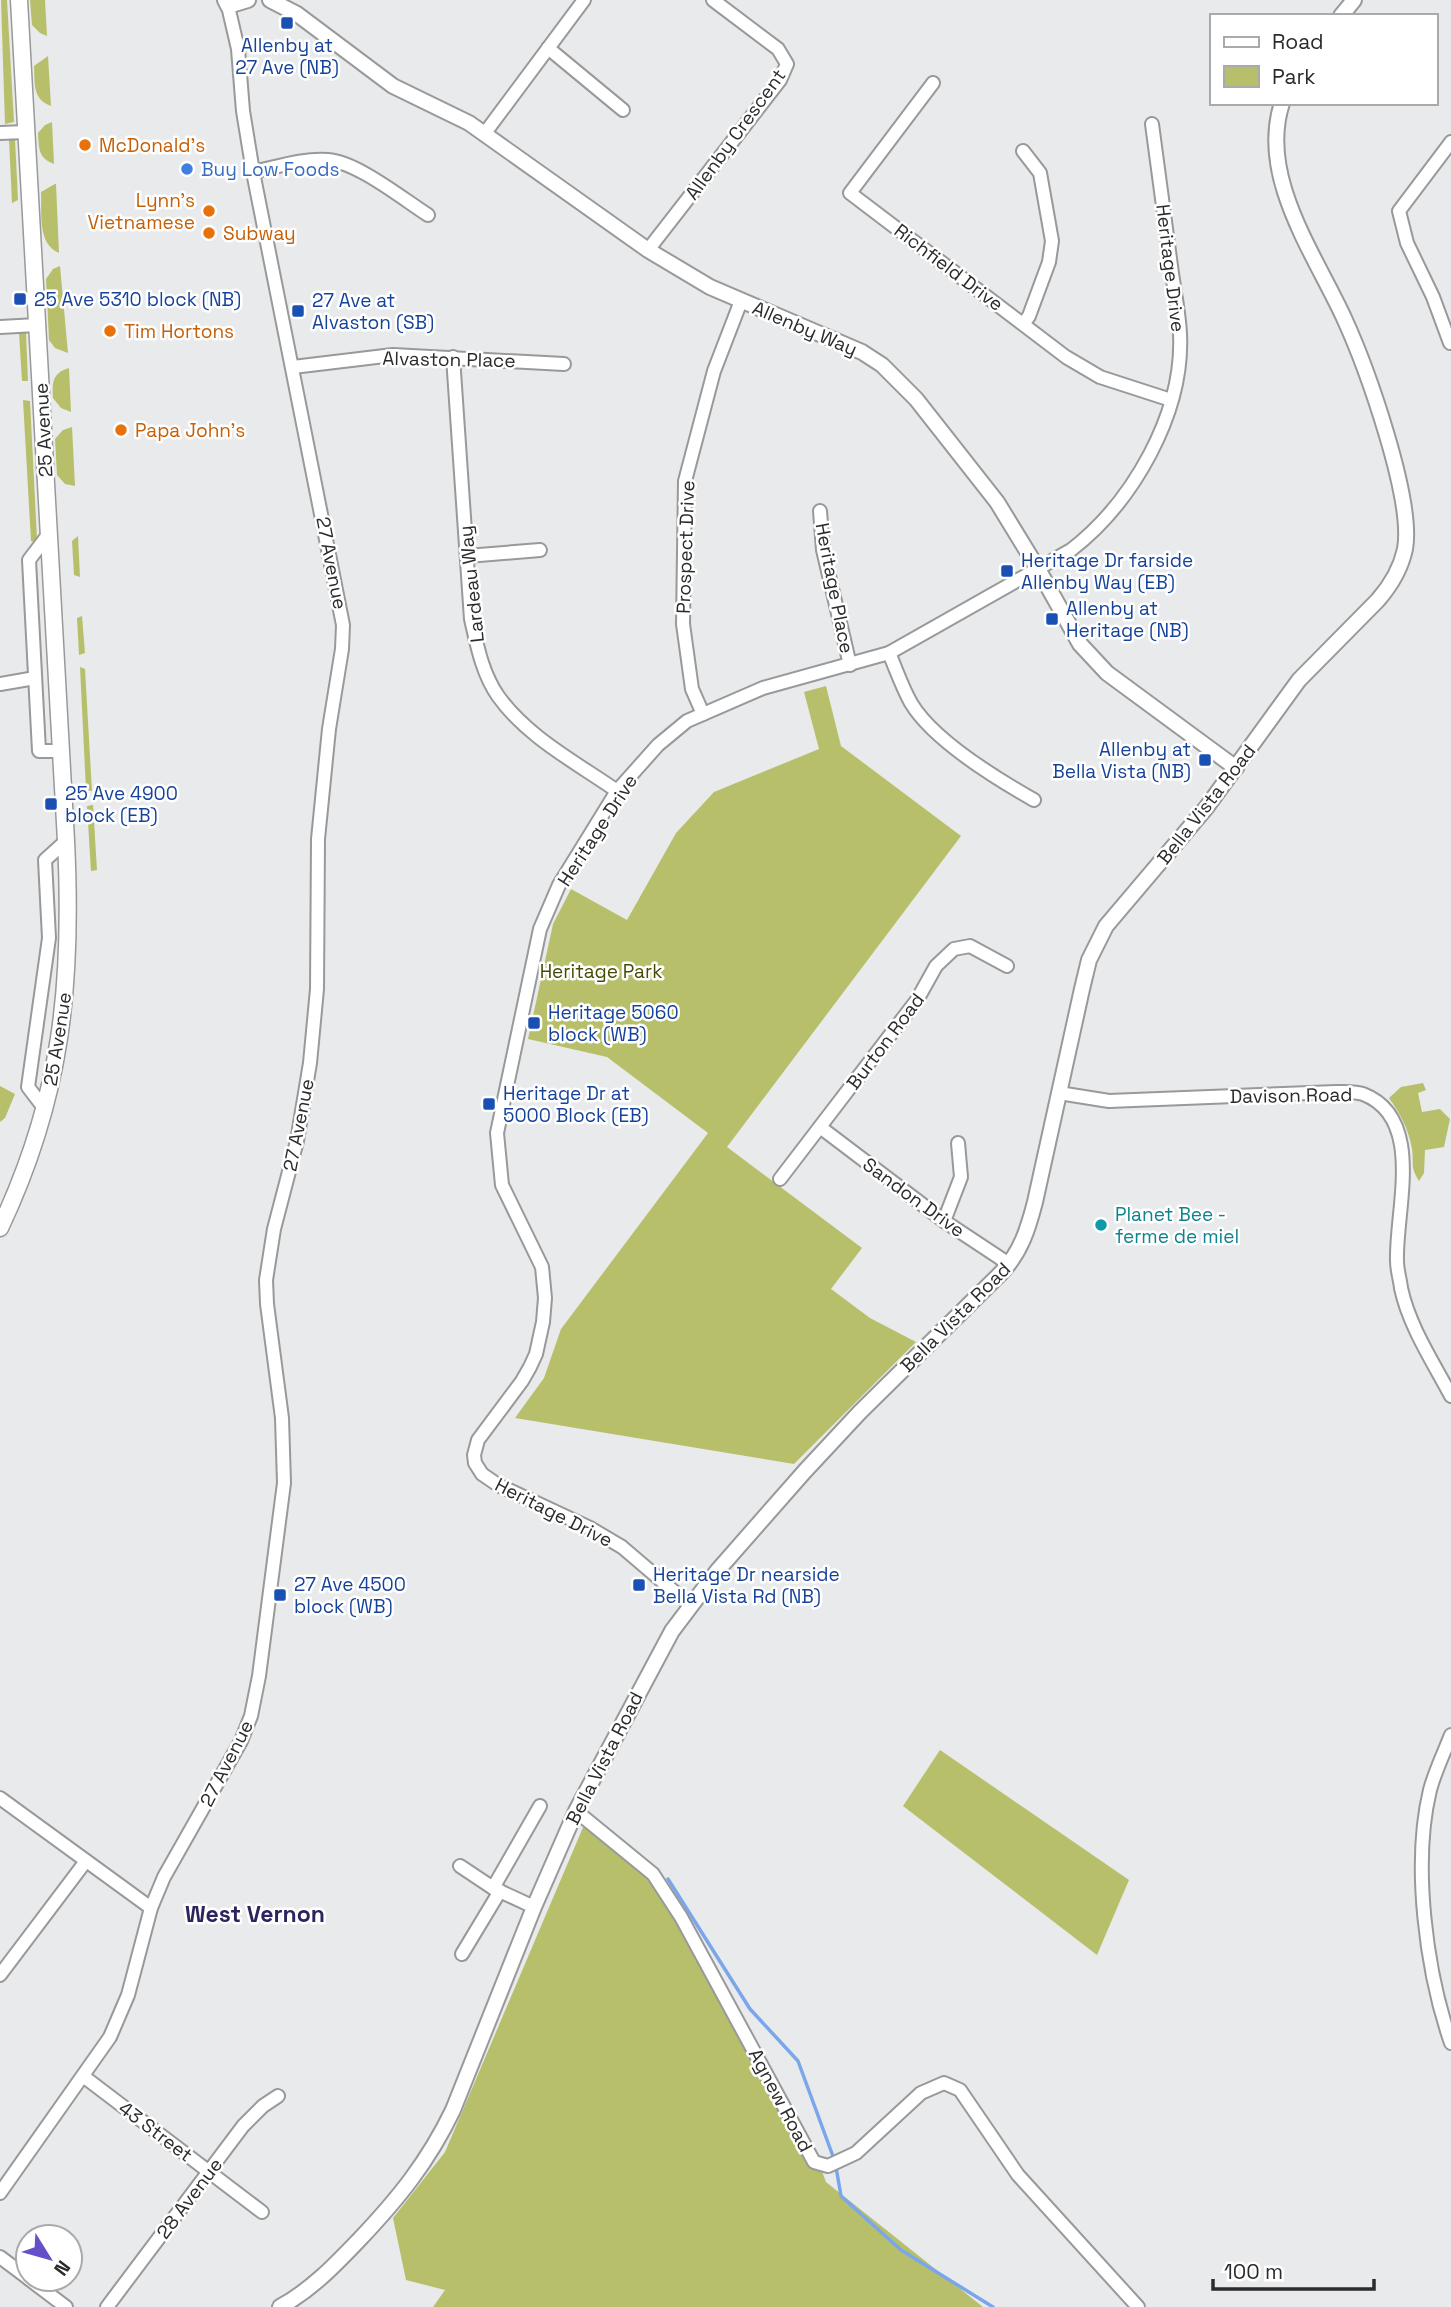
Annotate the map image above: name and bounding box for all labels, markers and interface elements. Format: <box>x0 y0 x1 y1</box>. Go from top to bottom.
legend <box>1210 14 1437 105</box>
marker: Allenby at 27 Ave (NB) <box>279 15 295 31</box>
text: Road <box>1272 28 1324 55</box>
place label: Allenby at 27 Ave (NB) <box>235 33 339 80</box>
text: Park <box>1272 63 1316 90</box>
street label: Allenby Crescent <box>679 64 791 205</box>
place label: McDonald's <box>99 133 205 158</box>
marker: McDonald's <box>77 137 93 153</box>
place label: Buy Low Foods <box>201 157 340 182</box>
marker: Buy Low Foods <box>179 161 195 177</box>
place label: Lynn's Vietnamese <box>88 188 195 235</box>
marker: Lynn's Vietnamese <box>201 203 217 219</box>
street label: Heritage Drive <box>1150 203 1191 333</box>
street label: Richfield Drive <box>889 218 1008 317</box>
place label: Subway <box>223 221 296 246</box>
marker: Subway <box>201 225 217 241</box>
place label: 25 Ave 5310 block (NB) <box>34 287 241 312</box>
place label: 27 Ave at Alvaston (SB) <box>312 288 434 335</box>
marker: 25 Ave 5310 block (NB) <box>12 291 28 307</box>
street label: Allenby Way <box>749 295 861 362</box>
marker: 27 Ave at Alvaston (SB) <box>290 303 306 319</box>
place label: Tim Hortons <box>124 319 234 344</box>
marker: Tim Hortons <box>102 323 118 339</box>
street label: Alvaston Place <box>382 346 516 373</box>
street label: 25 Avenue <box>29 382 58 478</box>
place label: Papa John's <box>135 418 245 443</box>
marker: Papa John's <box>113 422 129 438</box>
street label: Prospect Drive <box>671 480 700 614</box>
street label: 27 Avenue <box>310 515 353 612</box>
street label: Heritage Place <box>810 521 859 656</box>
street label: Lardeau Way <box>453 524 490 644</box>
place label: Heritage Dr farside Allenby Way (EB) <box>1021 548 1193 595</box>
marker: Heritage Dr farside Allenby Way (EB) <box>999 563 1015 579</box>
place label: Allenby at Heritage (NB) <box>1066 596 1189 643</box>
marker: Allenby at Heritage (NB) <box>1044 611 1060 627</box>
place label: Allenby at Bella Vista (NB) <box>1052 737 1191 784</box>
street label: Bella Vista Road <box>1152 739 1261 870</box>
marker: Allenby at Bella Vista (NB) <box>1197 752 1213 768</box>
street label: Heritage Drive <box>552 769 643 891</box>
place label: 25 Ave 4900 block (EB) <box>65 781 178 828</box>
marker: 25 Ave 4900 block (EB) <box>43 796 59 812</box>
park label: Heritage Park <box>540 959 662 984</box>
street label: Burton Road <box>841 988 930 1095</box>
street label: 25 Avenue <box>38 990 77 1088</box>
place label: Heritage 5060 block (WB) <box>548 1000 679 1047</box>
marker: Heritage 5060 block (WB) <box>526 1015 542 1031</box>
street label: 27 Avenue <box>277 1077 320 1174</box>
place label: Heritage Dr at 5000 Block (EB) <box>503 1081 649 1128</box>
street label: Davison Road <box>1229 1082 1353 1109</box>
marker: Heritage Dr at 5000 Block (EB) <box>481 1096 497 1112</box>
street label: Sandon Drive <box>858 1152 970 1243</box>
place label: Planet Bee - ferme de miel <box>1115 1202 1239 1249</box>
marker: Planet Bee - ferme de miel <box>1093 1217 1109 1233</box>
street label: Bella Vista Road <box>895 1257 1016 1378</box>
street label: Heritage Drive <box>491 1472 617 1553</box>
place label: Heritage Dr nearside Bella Vista Rd (NB) <box>653 1562 840 1609</box>
place label: 27 Ave 4500 block (WB) <box>294 1572 406 1619</box>
marker: Heritage Dr nearside Bella Vista Rd (NB) <box>631 1577 647 1593</box>
marker: 27 Ave 4500 block (WB) <box>272 1587 288 1603</box>
street label: Bella Vista Road <box>560 1688 649 1829</box>
street label: 27 Avenue <box>194 1716 259 1811</box>
district label: West Vernon <box>185 1899 325 1929</box>
street label: Agnew Road <box>743 2044 818 2156</box>
street label: 43 Street <box>114 2095 198 2167</box>
street label: 28 Avenue <box>151 2153 228 2244</box>
north arrow <box>14 2223 84 2293</box>
scale bar <box>1213 2248 1374 2292</box>
text: N <box>48 2255 76 2281</box>
text: 100 m <box>1224 2258 1283 2285</box>

